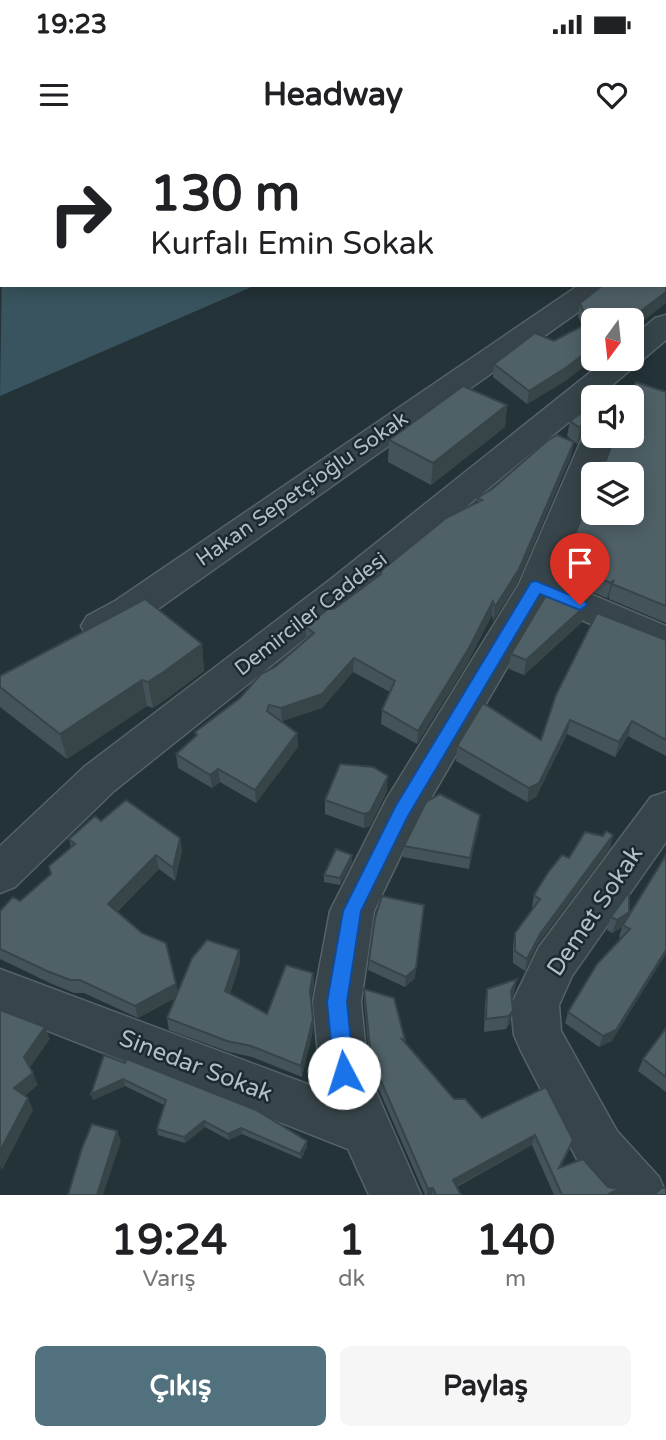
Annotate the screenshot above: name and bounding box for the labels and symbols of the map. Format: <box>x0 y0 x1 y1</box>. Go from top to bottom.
north arrow <box>581 308 644 371</box>
street label: Hakan Sepetçioğlu Sokak <box>191 406 413 572</box>
pin <box>550 533 610 605</box>
street label: Demirciler Caddesi <box>230 547 392 681</box>
street label: Demet Sokak <box>541 840 649 982</box>
street label: Sinedar Sokak <box>115 1024 277 1108</box>
position arrow <box>307 1036 381 1110</box>

